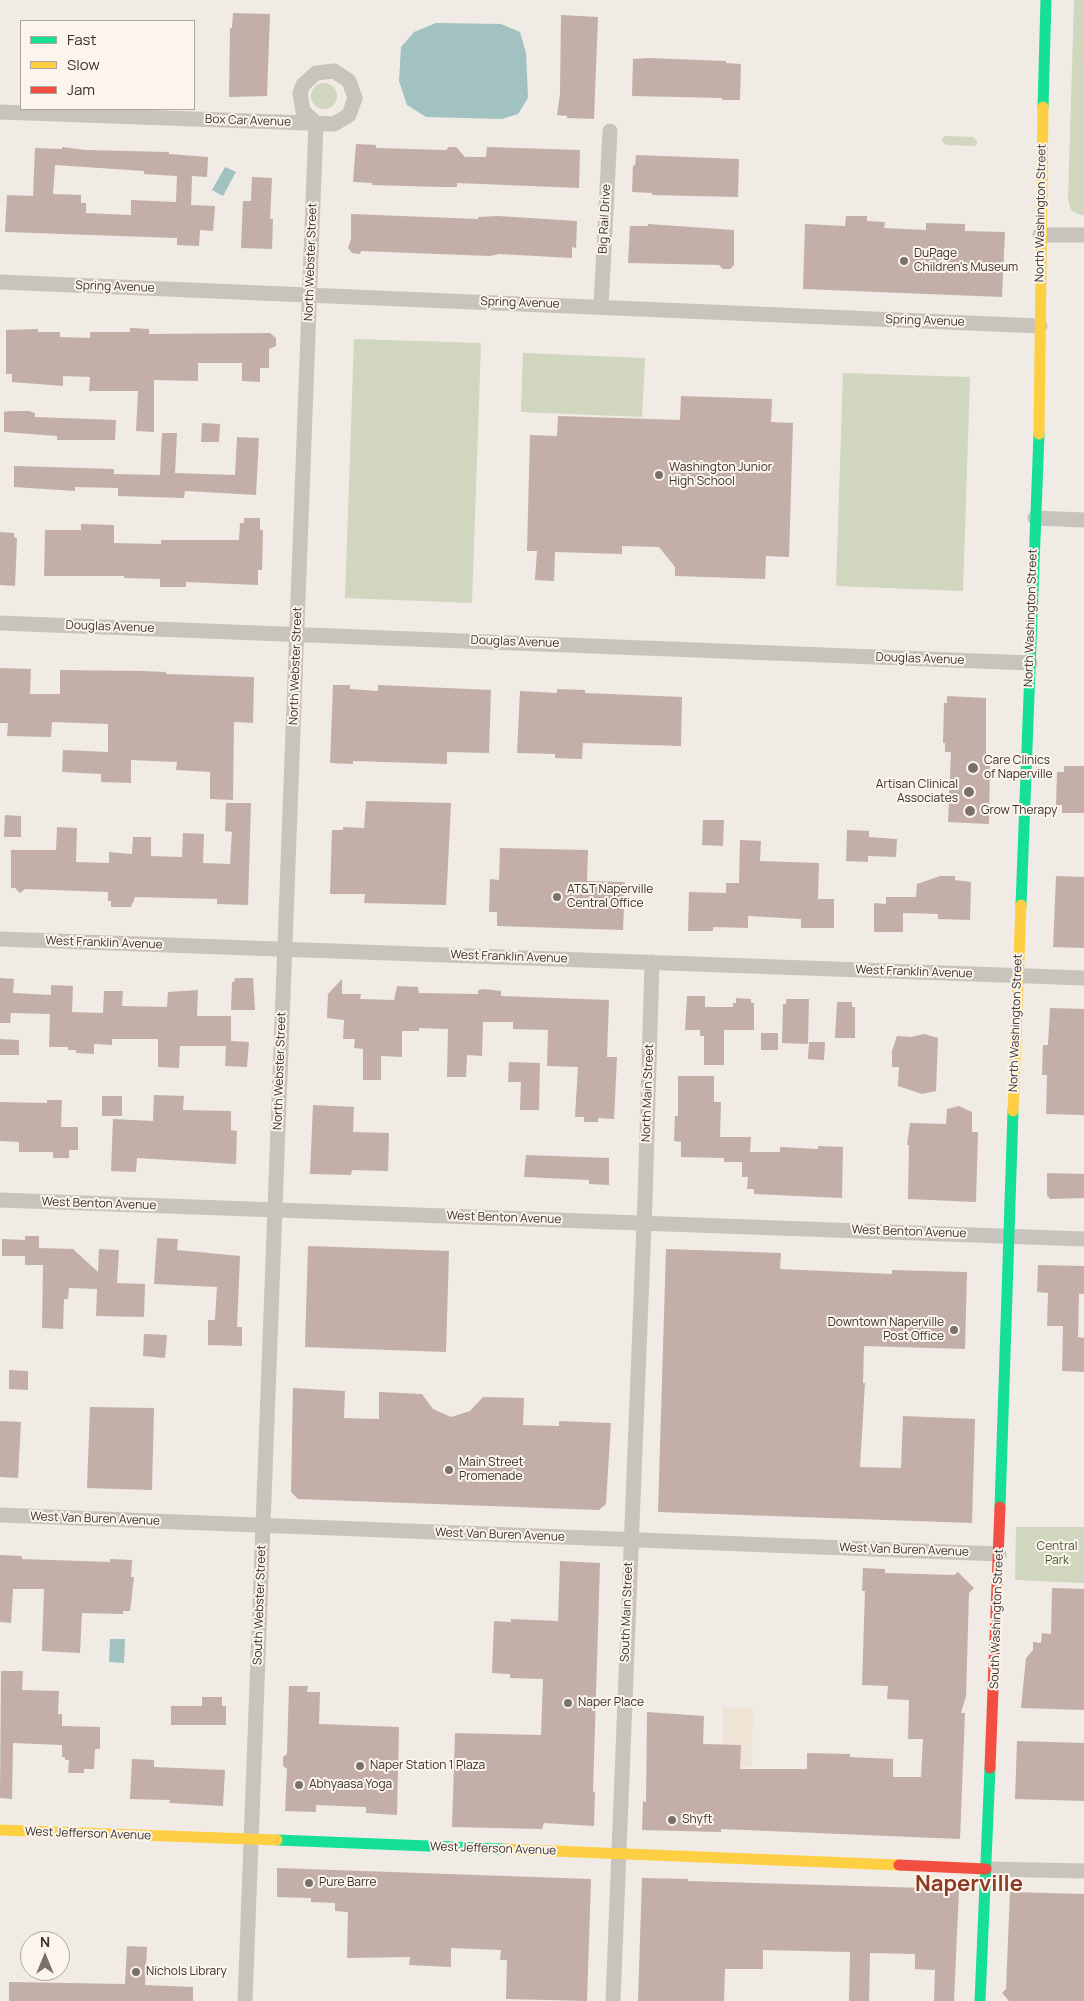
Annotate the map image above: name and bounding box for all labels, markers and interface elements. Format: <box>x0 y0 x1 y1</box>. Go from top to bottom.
legend <box>20 20 195 110</box>
text: Fast <box>67 29 96 50</box>
text: Slow <box>67 54 100 75</box>
text: Jam <box>67 79 95 100</box>
street label: Box Car Avenue <box>205 112 291 130</box>
street label: North Washington Street <box>1033 144 1049 282</box>
street label: Big Rail Drive <box>596 184 614 254</box>
street label: North Webster Street <box>302 203 320 321</box>
place label: DuPage Children's Museum <box>914 247 1018 275</box>
marker: DuPage Children's Museum <box>898 255 910 267</box>
street label: Spring Avenue <box>75 278 155 296</box>
street label: Spring Avenue <box>480 294 560 312</box>
street label: Spring Avenue <box>885 312 965 330</box>
place label: Washington Junior High School <box>669 461 772 489</box>
marker: Washington Junior High School <box>653 469 665 481</box>
street label: North Washington Street <box>1021 549 1041 687</box>
street label: North Webster Street <box>287 607 305 725</box>
street label: Douglas Avenue <box>65 618 155 636</box>
street label: Douglas Avenue <box>470 633 560 651</box>
street label: Douglas Avenue <box>875 650 965 668</box>
place label: Care Clinics of Naperville <box>984 754 1053 782</box>
marker: Care Clinics of Naperville <box>966 761 980 775</box>
place label: Artisan Clinical Associates <box>876 778 958 806</box>
marker: Artisan Clinical Associates <box>962 785 976 799</box>
marker: Grow Therapy <box>963 804 977 818</box>
place label: Grow Therapy <box>981 804 1057 818</box>
place label: AT&T Naperville Central Office <box>567 883 653 911</box>
marker: AT&T Naperville Central Office <box>551 891 563 903</box>
street label: West Franklin Avenue <box>45 934 163 952</box>
street label: West Franklin Avenue <box>450 948 568 966</box>
street label: North Washington Street <box>1006 954 1026 1092</box>
street label: West Franklin Avenue <box>855 963 973 981</box>
street label: North Webster Street <box>271 1012 289 1130</box>
street label: North Main Street <box>639 1044 657 1142</box>
street label: West Benton Avenue <box>41 1195 157 1213</box>
street label: West Benton Avenue <box>446 1209 562 1227</box>
street label: West Benton Avenue <box>851 1223 967 1241</box>
place label: Downtown Naperville Post Office <box>828 1316 944 1344</box>
marker: Downtown Naperville Post Office <box>948 1324 960 1336</box>
place label: Main Street Promenade <box>459 1456 523 1484</box>
marker: Main Street Promenade <box>443 1464 455 1476</box>
street label: West Van Buren Avenue <box>30 1510 160 1528</box>
street label: West Van Buren Avenue <box>435 1526 565 1544</box>
park label: Central Park <box>1037 1540 1077 1568</box>
street label: West Van Buren Avenue <box>839 1541 969 1559</box>
street label: South Webster Street <box>251 1545 269 1665</box>
street label: South Washington Street <box>987 1549 1007 1689</box>
street label: South Main Street <box>618 1562 636 1662</box>
place label: Naper Place <box>578 1696 644 1710</box>
marker: Naper Place <box>562 1697 574 1709</box>
place label: Naper Station 1 Plaza <box>370 1759 485 1773</box>
marker: Naper Station 1 Plaza <box>354 1760 366 1772</box>
place label: Abhyaasa Yoga <box>309 1778 392 1792</box>
marker: Abhyaasa Yoga <box>293 1779 305 1791</box>
place label: Shyft <box>682 1813 712 1827</box>
marker: Shyft <box>666 1814 678 1826</box>
street label: West Jefferson Avenue <box>25 1825 151 1843</box>
street label: West Jefferson Avenue <box>430 1840 556 1858</box>
district label: Naperville <box>915 1872 1023 1898</box>
place label: Pure Barre <box>319 1876 377 1890</box>
marker: Pure Barre <box>303 1877 315 1889</box>
north arrow <box>20 1931 70 1981</box>
text: N <box>40 1932 50 1951</box>
place label: Nichols Library <box>146 1965 227 1979</box>
marker: Nichols Library <box>130 1966 142 1978</box>

